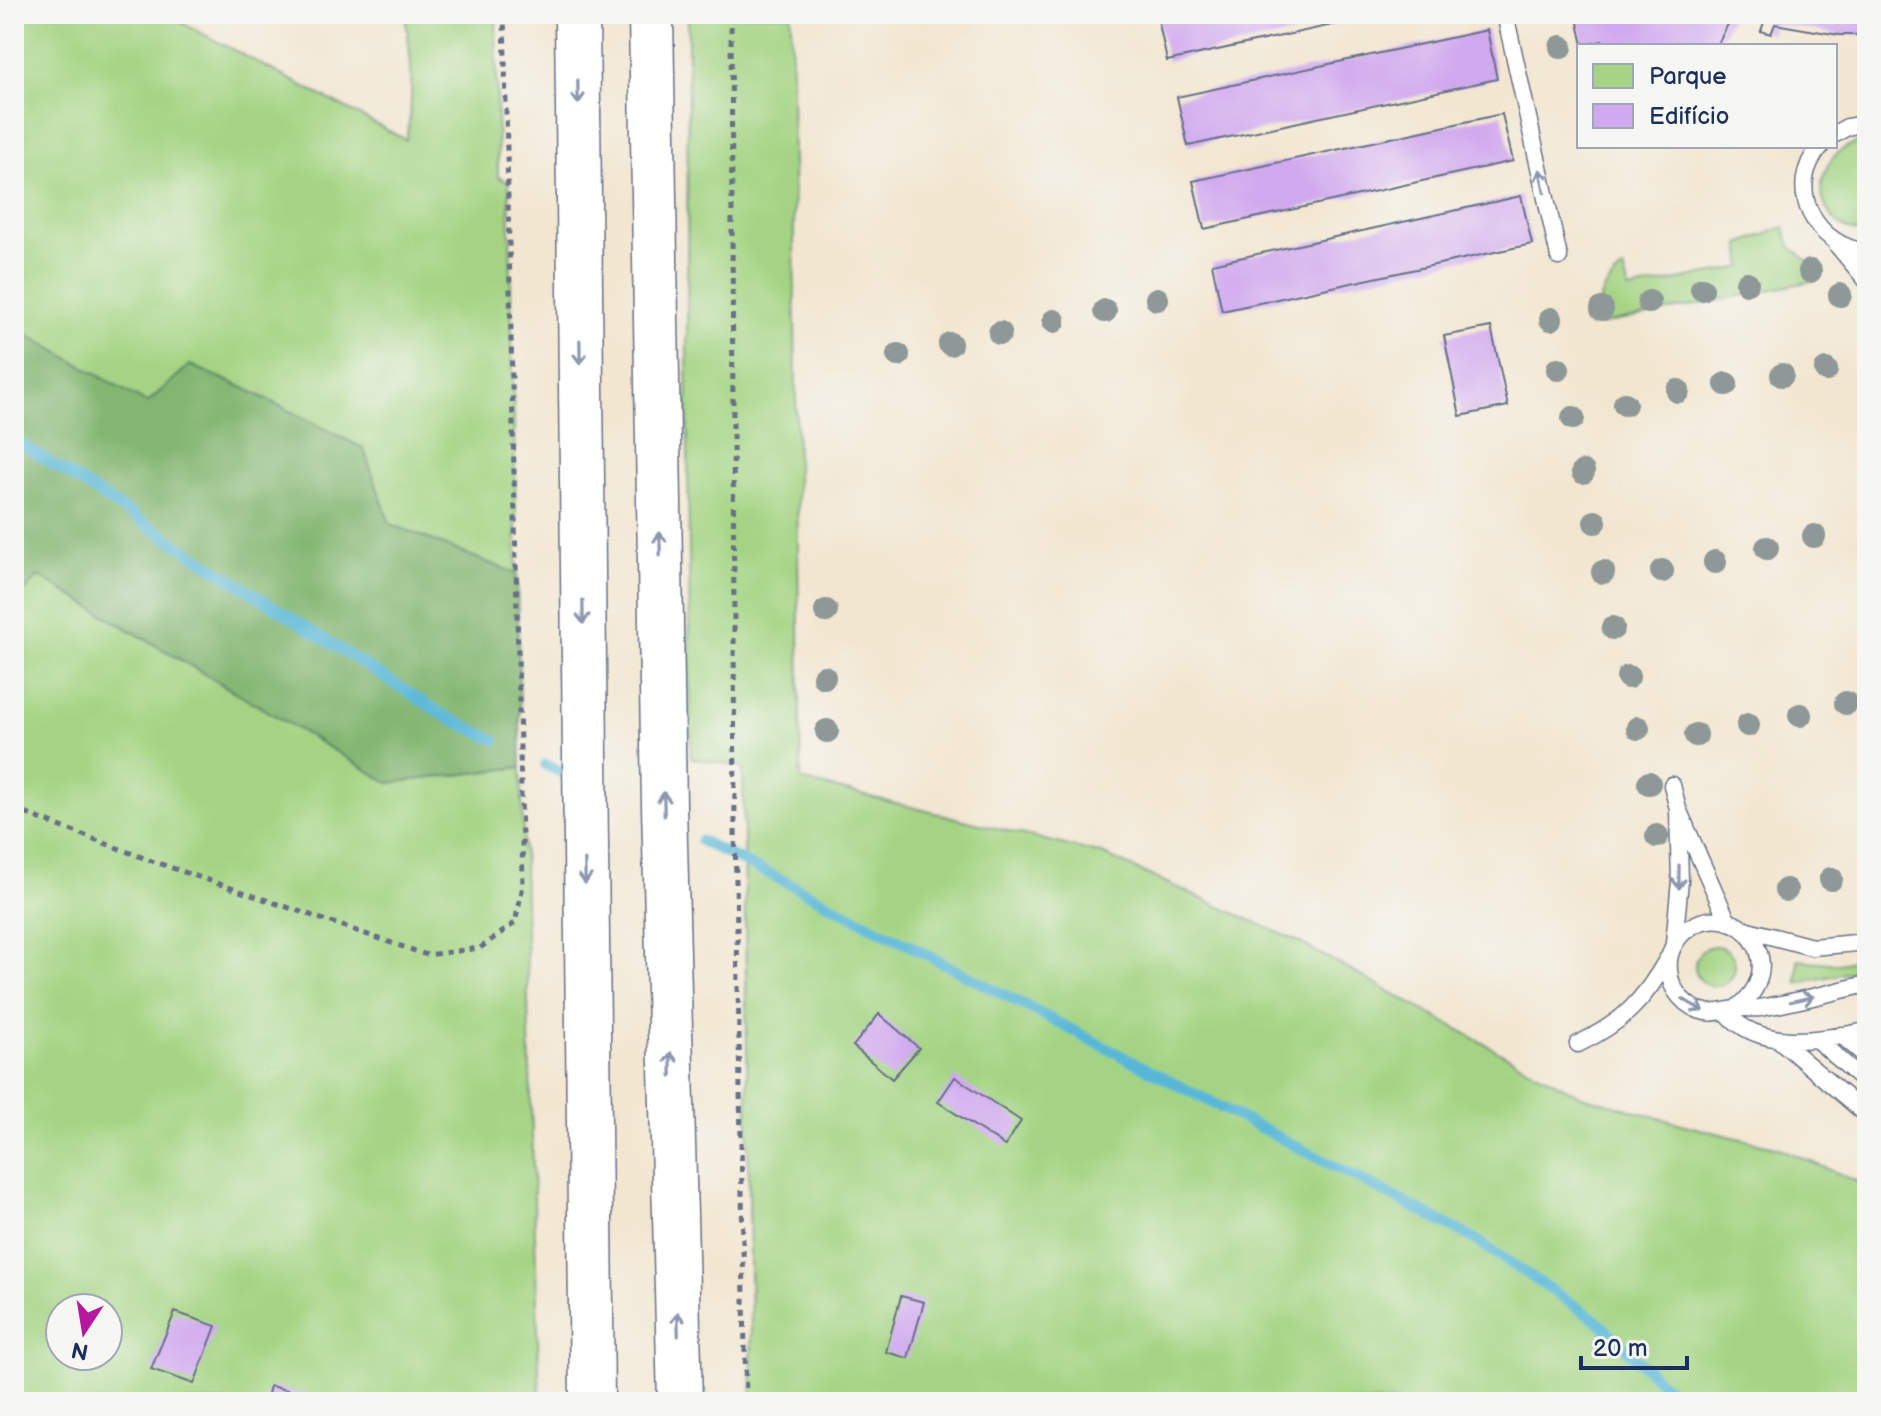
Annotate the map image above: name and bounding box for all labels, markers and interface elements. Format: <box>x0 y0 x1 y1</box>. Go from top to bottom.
legend <box>1577 44 1837 148</box>
text: Parque <box>1649 62 1727 91</box>
one-way arrow <box>570 78 585 105</box>
text: Edifício <box>1649 102 1729 131</box>
one-way arrow <box>1534 169 1549 195</box>
one-way arrow <box>572 338 588 365</box>
one-way arrow <box>652 531 668 558</box>
one-way arrow <box>575 598 590 625</box>
one-way arrow <box>656 791 672 818</box>
one-way arrow <box>577 858 593 885</box>
one-way arrow <box>1671 863 1687 890</box>
one-way arrow <box>1788 991 1814 1006</box>
one-way arrow <box>1681 997 1703 1013</box>
one-way arrow <box>663 1051 678 1078</box>
north arrow <box>44 1292 124 1372</box>
one-way arrow <box>670 1311 685 1338</box>
scale bar <box>1581 1320 1687 1370</box>
text: 20 m <box>1593 1334 1648 1363</box>
text: N <box>69 1335 91 1365</box>

